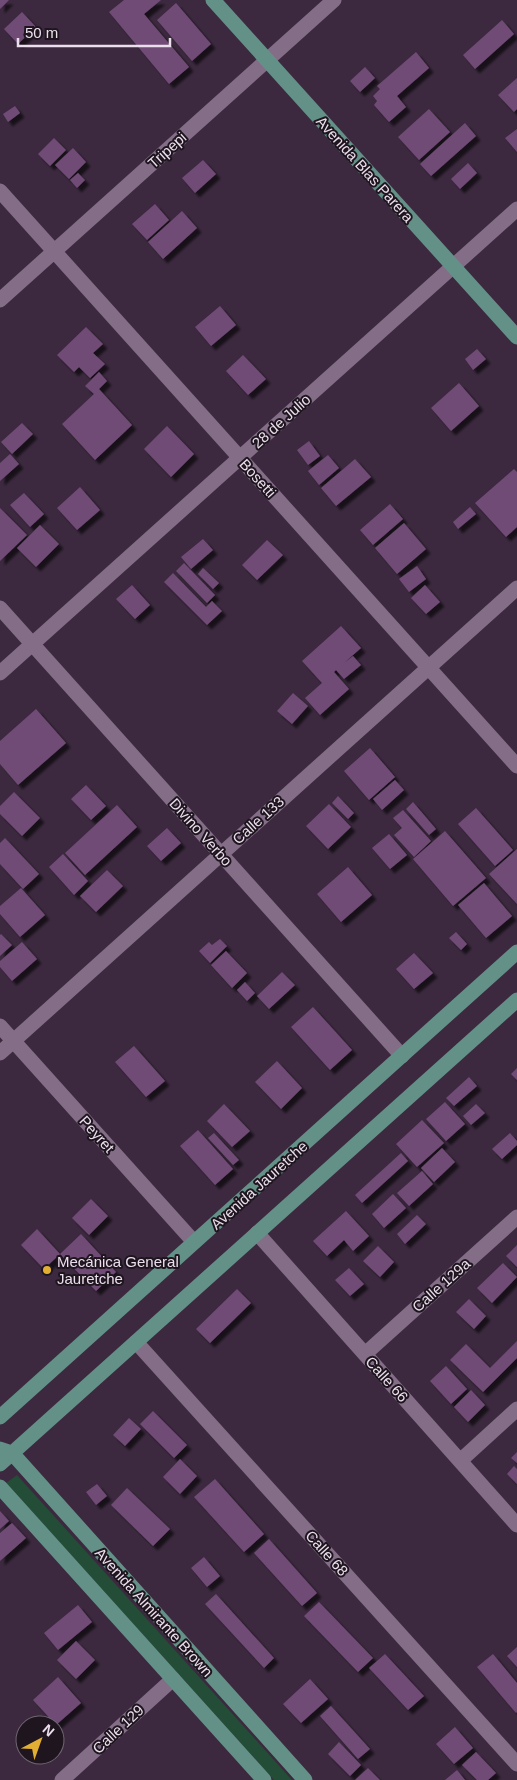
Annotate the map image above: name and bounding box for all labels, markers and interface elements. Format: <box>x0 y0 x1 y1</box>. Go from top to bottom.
scale bar <box>18 15 170 47</box>
text: 50 m <box>25 24 58 41</box>
street label: Avenida Blas Parera <box>313 113 417 226</box>
street label: Tripepi <box>144 129 190 171</box>
street label: 28 de Julio <box>248 390 314 452</box>
street label: Bosetti <box>236 455 280 501</box>
street label: Calle 133 <box>229 792 287 848</box>
street label: Divino Verbo <box>166 795 236 869</box>
street label: Peyret <box>76 1112 118 1156</box>
street label: Avenida Jauretche <box>207 1137 311 1233</box>
place label: Mecánica General Jauretche <box>57 1253 179 1287</box>
street label: Calle 129a <box>409 1254 474 1315</box>
marker: Mecánica General Jauretche <box>41 1264 53 1276</box>
street label: Calle 66 <box>362 1353 412 1405</box>
street label: Calle 68 <box>302 1527 352 1579</box>
street label: Avenida Almirante Brown <box>92 1544 216 1680</box>
street label: Calle 129 <box>89 1701 147 1757</box>
north arrow <box>15 1715 65 1765</box>
text: N <box>39 1721 58 1740</box>

